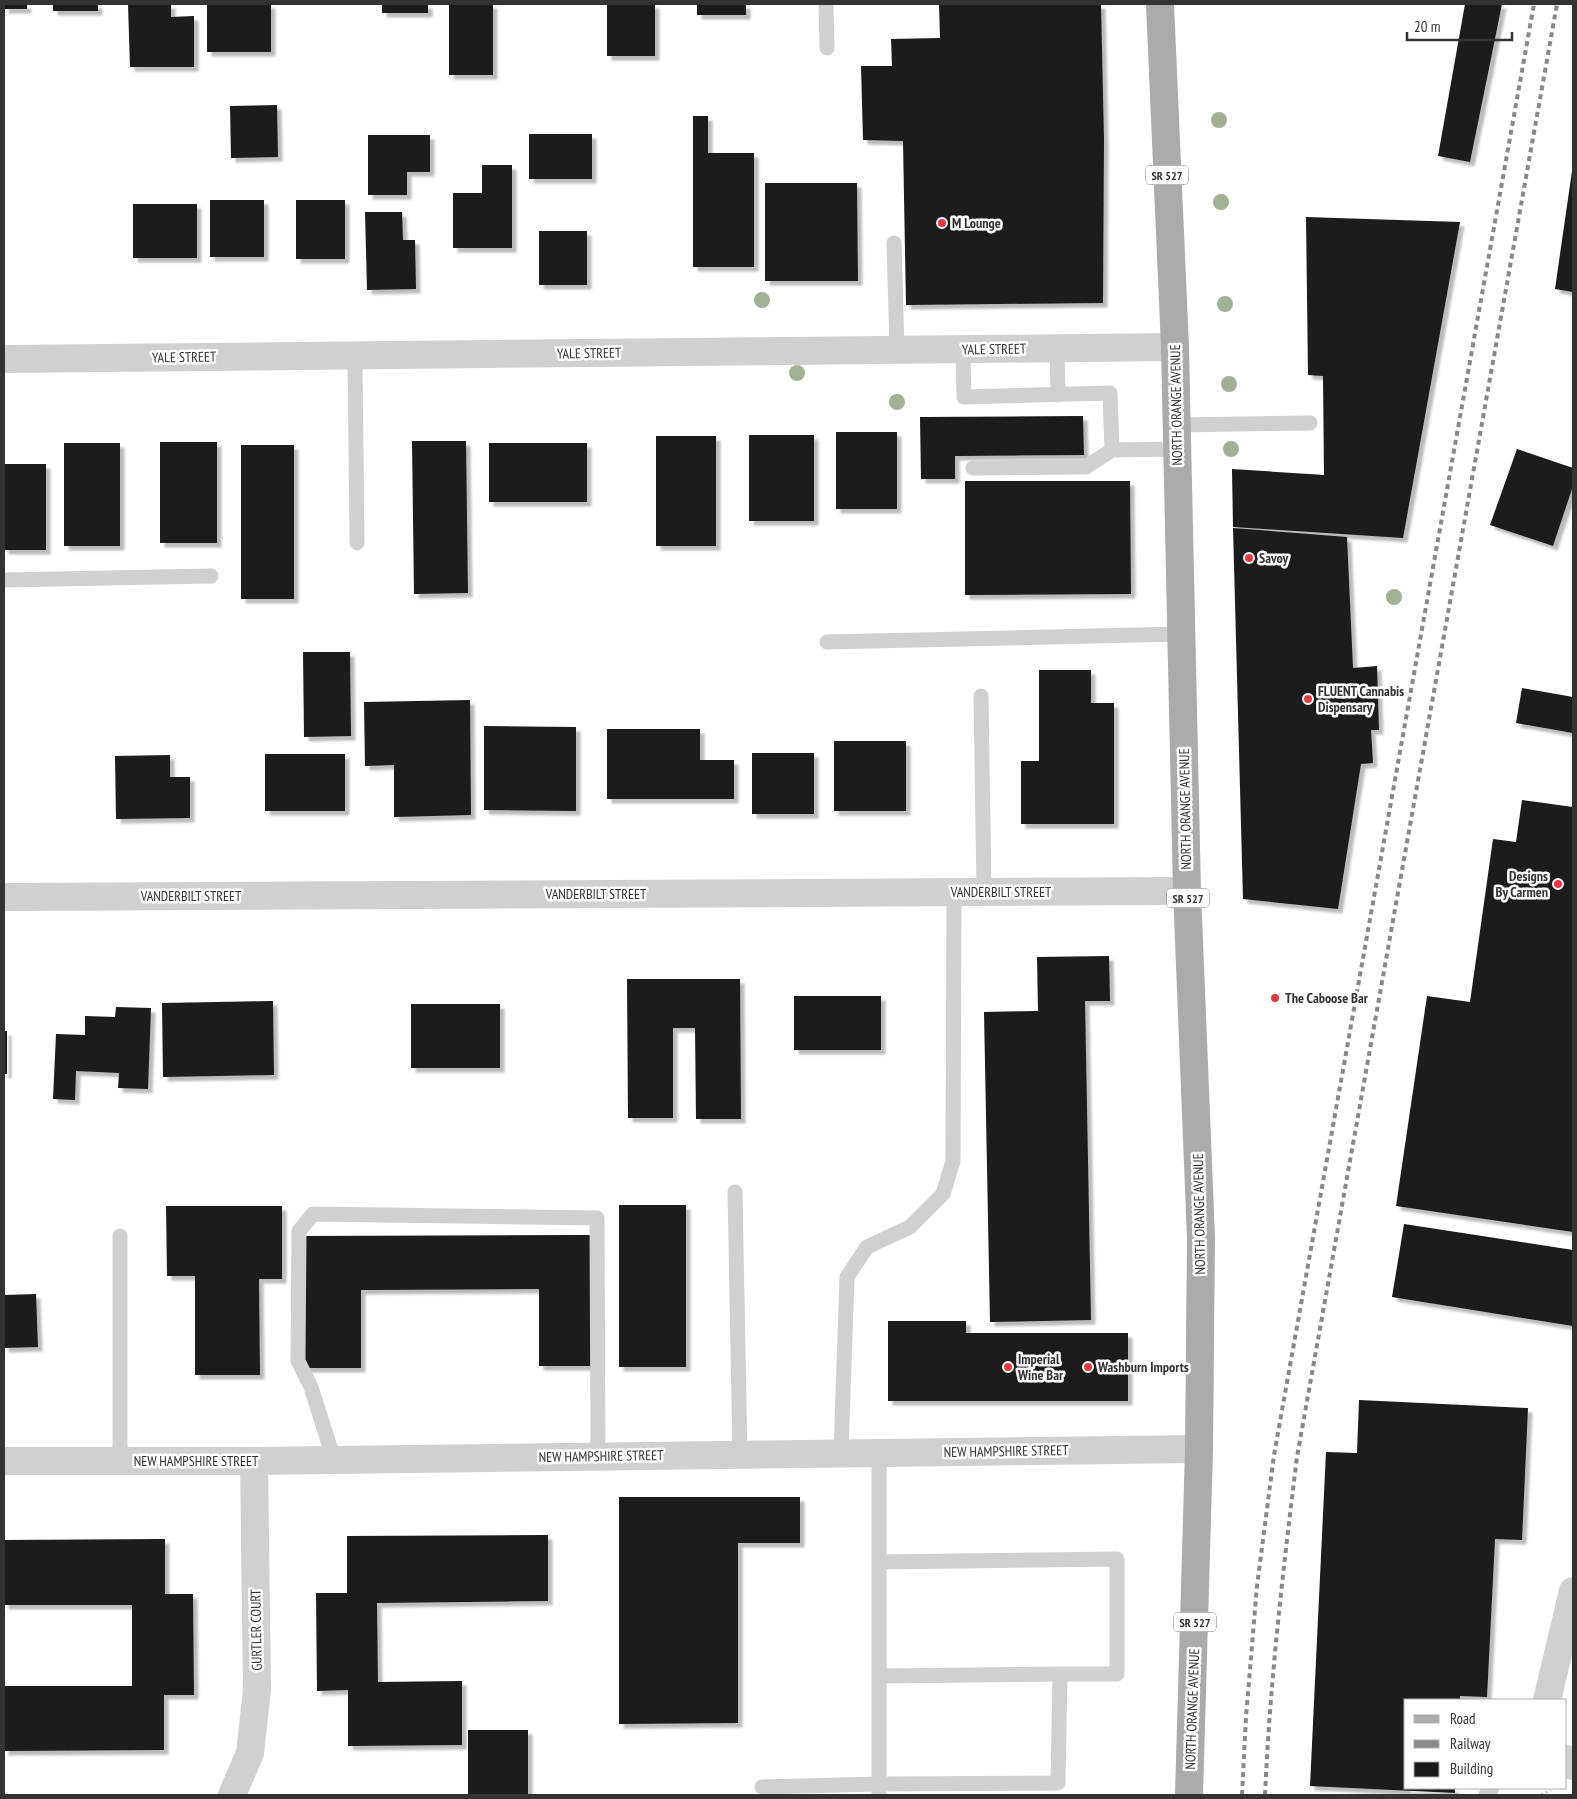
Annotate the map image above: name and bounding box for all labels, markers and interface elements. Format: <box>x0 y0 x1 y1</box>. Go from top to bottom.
scale bar <box>1407 10 1512 42</box>
text: 20 m <box>1414 17 1440 36</box>
road number: SR 527 <box>1146 166 1188 184</box>
place label: M Lounge <box>952 214 1001 232</box>
marker: M Lounge <box>936 217 948 229</box>
street label: YALE STREET <box>962 339 1027 359</box>
street label: YALE STREET <box>557 343 622 363</box>
street label: NORTH ORANGE AVENUE <box>1166 344 1186 466</box>
street label: YALE STREET <box>152 347 217 367</box>
place label: Savoy <box>1259 549 1289 567</box>
marker: Savoy <box>1243 552 1255 564</box>
place label: FLUENT Cannabis Dispensary <box>1318 682 1404 716</box>
marker: FLUENT Cannabis Dispensary <box>1302 693 1314 705</box>
street label: NORTH ORANGE AVENUE <box>1175 748 1195 870</box>
place label: Designs By Carmen <box>1496 867 1548 901</box>
marker: Designs By Carmen <box>1552 878 1564 890</box>
street label: VANDERBILT STREET <box>950 883 1052 901</box>
street label: VANDERBILT STREET <box>545 885 647 903</box>
street label: VANDERBILT STREET <box>140 887 242 905</box>
road number: SR 527 <box>1167 888 1209 908</box>
place label: The Caboose Bar <box>1285 989 1369 1007</box>
marker: The Caboose Bar <box>1269 992 1281 1004</box>
street label: NORTH ORANGE AVENUE <box>1189 1153 1209 1275</box>
place label: Imperial Wine Bar <box>1017 1350 1064 1384</box>
place label: Washburn Imports <box>1097 1358 1189 1376</box>
marker: Imperial Wine Bar <box>1002 1361 1014 1373</box>
marker: Washburn Imports <box>1082 1361 1094 1373</box>
street label: NEW HAMPSHIRE STREET <box>944 1441 1069 1461</box>
street label: NEW HAMPSHIRE STREET <box>539 1446 664 1466</box>
street label: NEW HAMPSHIRE STREET <box>134 1452 259 1470</box>
street label: GURTLER COURT <box>246 1588 266 1671</box>
road number: SR 527 <box>1174 1612 1216 1631</box>
street label: NORTH ORANGE AVENUE <box>1181 1648 1203 1770</box>
legend <box>1404 1699 1567 1789</box>
text: Road <box>1450 1709 1476 1728</box>
text: Railway <box>1450 1734 1491 1753</box>
text: Building <box>1450 1759 1493 1778</box>

